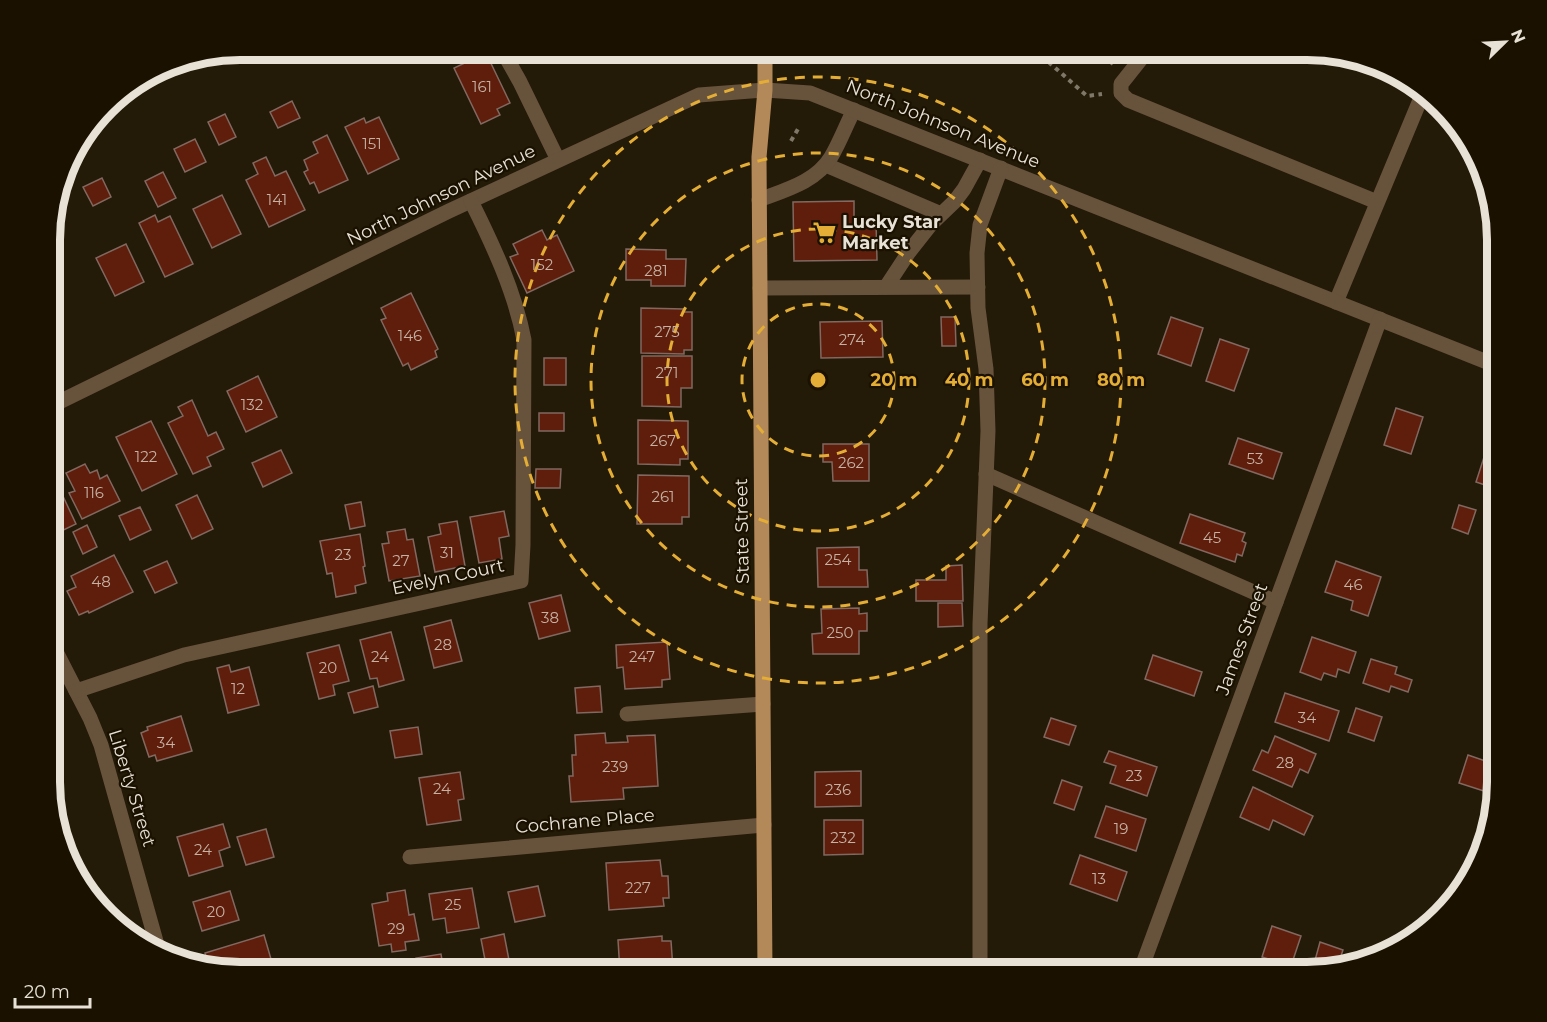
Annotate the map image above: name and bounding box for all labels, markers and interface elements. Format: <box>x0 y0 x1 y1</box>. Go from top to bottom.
north arrow <box>1475 12 1535 72</box>
text: N <box>1507 26 1530 46</box>
street label: North Johnson Avenue <box>843 75 1043 173</box>
house number: 161 <box>472 77 492 96</box>
house number: 151 <box>362 134 382 153</box>
street label: North Johnson Avenue <box>343 140 539 250</box>
house number: 141 <box>267 190 287 209</box>
place label: Lucky Star Market <box>842 211 941 254</box>
supermarket icon: Lucky Star Market <box>811 219 837 245</box>
house number: 152 <box>531 255 553 274</box>
house number: 281 <box>644 261 668 280</box>
house number: 275 <box>654 322 680 341</box>
house number: 146 <box>398 326 422 345</box>
house number: 274 <box>839 330 865 349</box>
house number: 271 <box>656 363 678 382</box>
text: 20 m <box>871 369 917 391</box>
text: 40 m <box>945 369 993 391</box>
text: 60 m <box>1021 369 1069 391</box>
text: 80 m <box>1097 369 1145 391</box>
centre of rings <box>808 370 828 390</box>
house number: 132 <box>241 395 263 414</box>
house number: 267 <box>650 431 676 450</box>
house number: 122 <box>135 447 157 466</box>
house number: 53 <box>1247 449 1263 468</box>
house number: 262 <box>838 453 864 472</box>
street label: State Street <box>730 478 754 584</box>
house number: 116 <box>84 483 104 502</box>
house number: 261 <box>651 487 675 506</box>
house number: 45 <box>1203 528 1221 547</box>
house number: 31 <box>440 543 454 562</box>
house number: 23 <box>335 545 351 564</box>
house number: 254 <box>825 550 852 569</box>
house number: 27 <box>392 551 410 570</box>
street label: Evelyn Court <box>390 554 506 600</box>
house number: 48 <box>91 572 111 591</box>
house number: 46 <box>1343 575 1363 594</box>
street label: James Street <box>1211 580 1272 699</box>
house number: 38 <box>541 608 559 627</box>
house number: 250 <box>827 623 854 642</box>
house number: 28 <box>434 635 452 654</box>
house number: 24 <box>371 647 389 666</box>
house number: 247 <box>629 647 655 666</box>
house number: 20 <box>319 658 337 677</box>
house number: 12 <box>231 679 245 698</box>
house number: 34 <box>1298 708 1316 727</box>
street label: Liberty Street <box>104 727 160 849</box>
house number: 34 <box>157 733 175 752</box>
house number: 28 <box>1276 753 1294 772</box>
house number: 239 <box>602 757 628 776</box>
house number: 23 <box>1126 766 1142 785</box>
house number: 24 <box>433 779 451 798</box>
house number: 236 <box>825 780 851 799</box>
street label: Cochrane Place <box>514 804 656 838</box>
house number: 19 <box>1114 819 1128 838</box>
house number: 232 <box>830 828 856 847</box>
house number: 24 <box>194 840 212 859</box>
house number: 13 <box>1092 869 1106 888</box>
house number: 227 <box>625 878 651 897</box>
house number: 25 <box>444 895 462 914</box>
house number: 20 <box>207 902 225 921</box>
house number: 29 <box>387 919 405 938</box>
scale bar <box>15 971 90 1009</box>
text: 20 m <box>24 981 70 1003</box>

